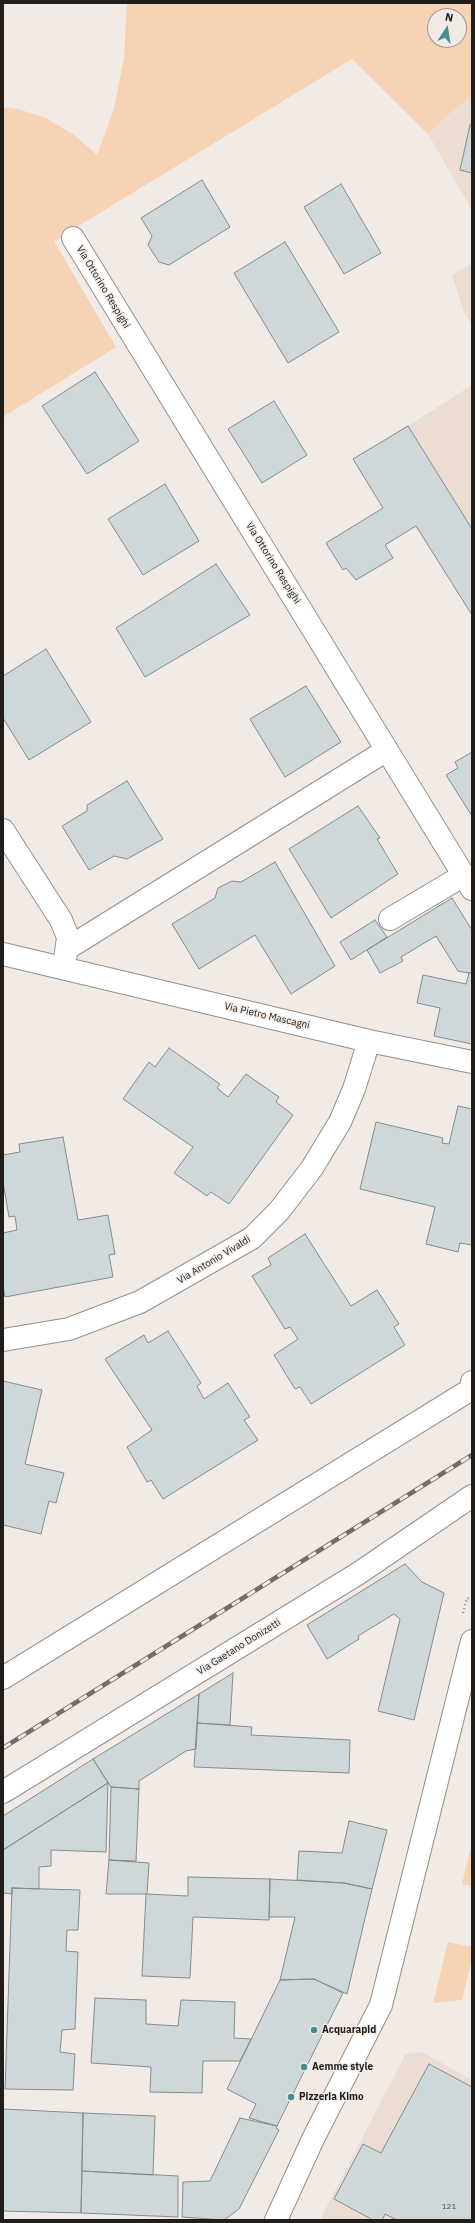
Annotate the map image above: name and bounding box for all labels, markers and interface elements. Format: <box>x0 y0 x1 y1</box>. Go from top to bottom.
north arrow <box>427 8 467 48</box>
text: N <box>444 10 455 25</box>
street label: Via Ottorino Respighi <box>74 244 132 330</box>
street label: Via Ottorino Respighi <box>243 520 303 606</box>
street label: Via Pietro Mascagni <box>223 1000 311 1032</box>
street label: Via Antonio Vivaldi <box>175 1233 253 1287</box>
street label: Via Gaetano Donizetti <box>195 1616 283 1678</box>
place label: Acquarapid <box>322 2024 376 2036</box>
marker: Acquarapid <box>309 2025 319 2035</box>
place label: Aemme style <box>312 2061 373 2073</box>
marker: Aemme style <box>299 2062 309 2072</box>
place label: Pizzeria Kimo <box>299 2091 364 2103</box>
marker: Pizzeria Kimo <box>286 2092 296 2102</box>
house number: 121 <box>442 2202 456 2212</box>

